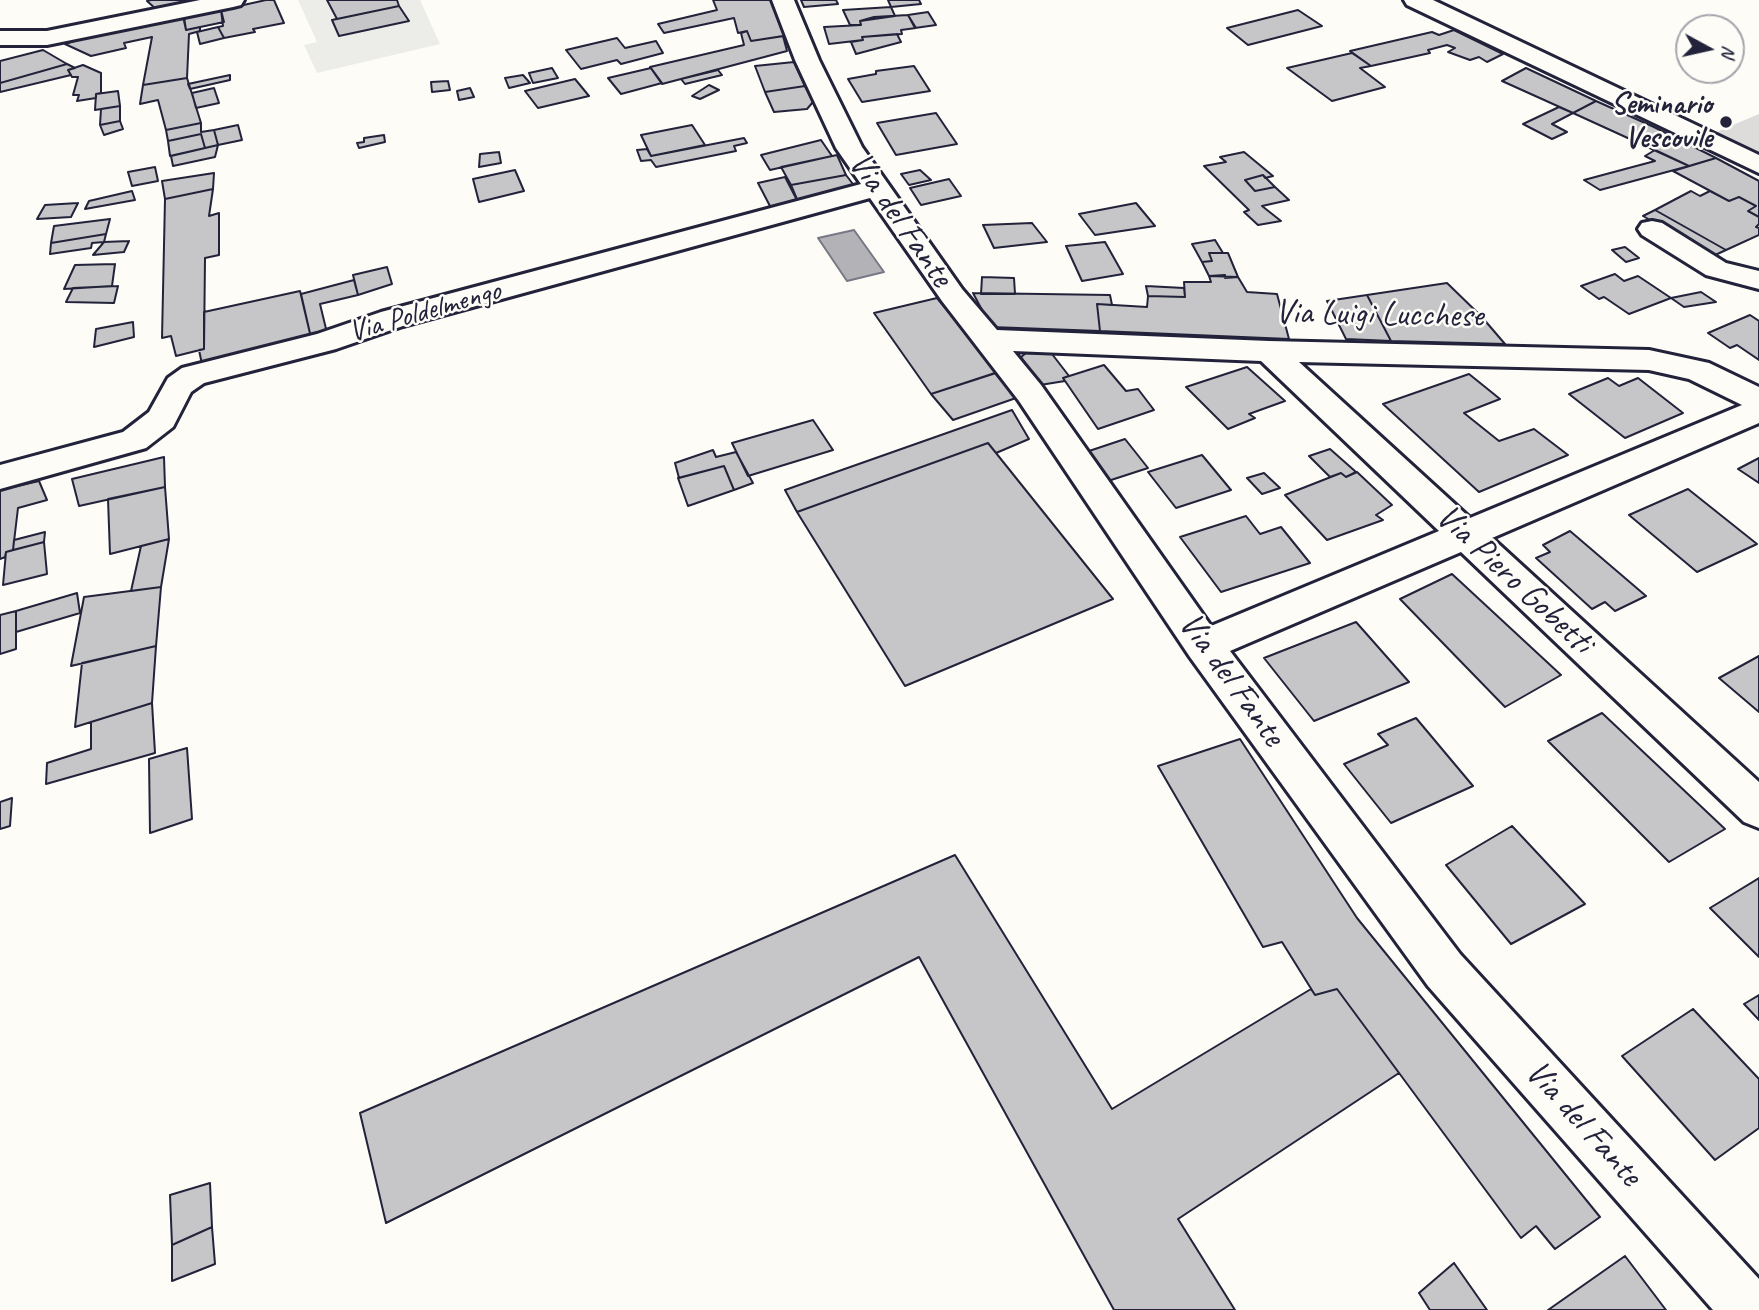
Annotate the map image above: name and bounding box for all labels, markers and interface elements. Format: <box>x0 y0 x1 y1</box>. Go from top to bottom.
north arrow <box>1675 14 1745 84</box>
text: N <box>1716 44 1742 59</box>
place label: Seminario Vescovile <box>1611 87 1712 158</box>
marker: Seminario Vescovile <box>1718 114 1734 130</box>
street label: Via del Fante <box>838 145 962 295</box>
street label: Via Poldelmengo <box>345 273 505 351</box>
street label: Via Luigi Lucchese <box>1274 292 1484 338</box>
street label: Via Piero Gobetti <box>1427 496 1601 664</box>
street label: Via del Fante <box>1169 605 1293 755</box>
street label: Via del Fante <box>1516 1053 1650 1195</box>

